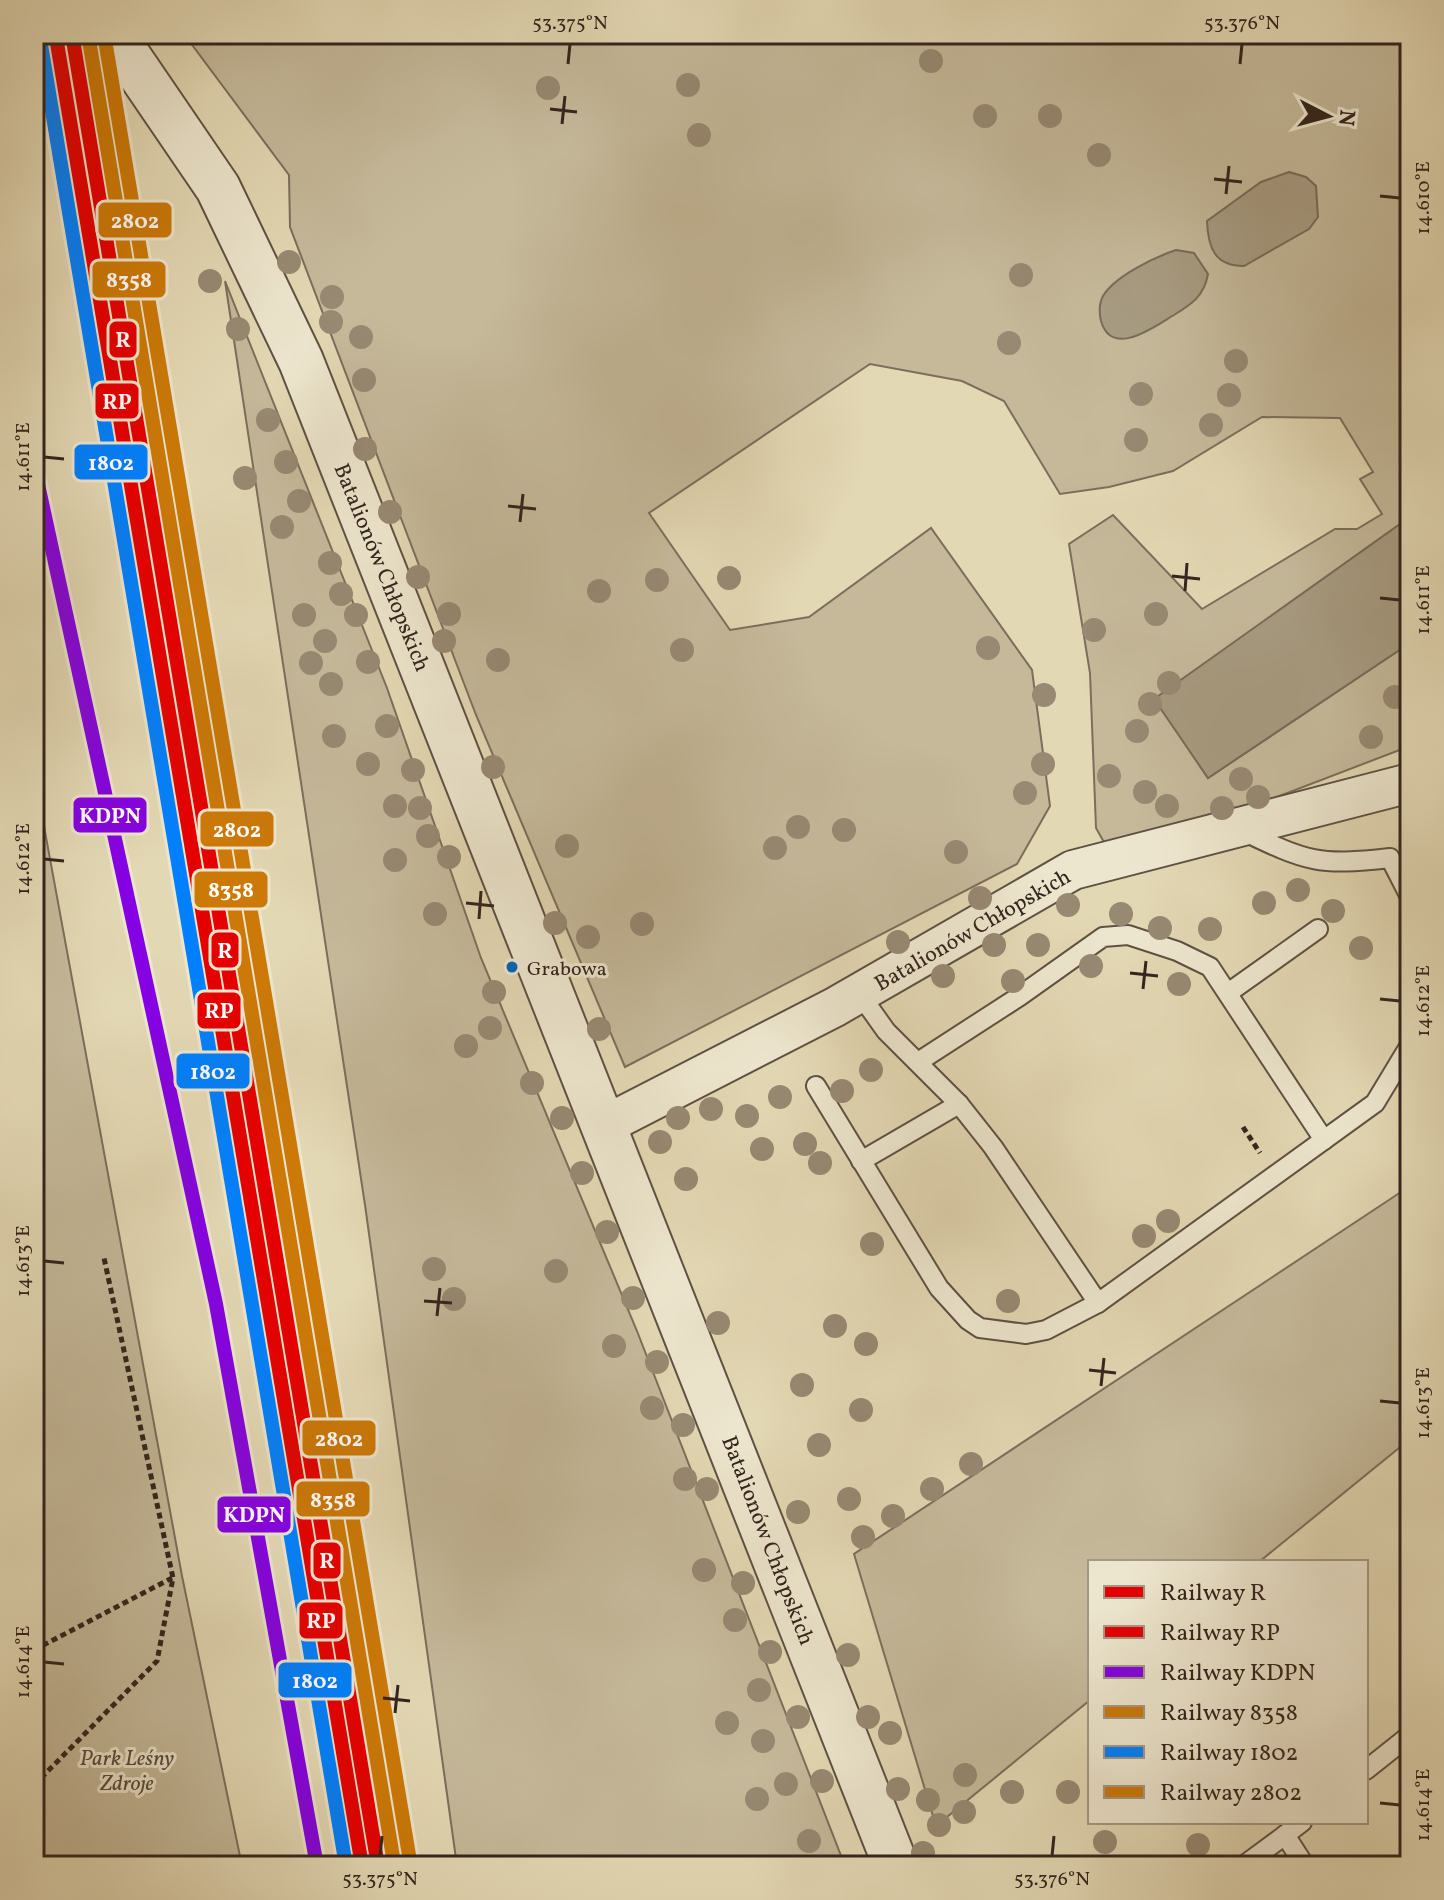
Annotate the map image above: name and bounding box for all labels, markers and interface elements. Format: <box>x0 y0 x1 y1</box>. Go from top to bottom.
text: 53.375°N <box>532 10 608 38</box>
text: 53.376°N <box>1204 10 1280 38</box>
north arrow <box>1288 76 1368 156</box>
text: N <box>1329 108 1362 127</box>
text: 14.610°E <box>1410 161 1438 235</box>
line badge: 2802 <box>97 201 173 239</box>
text: 2802 <box>111 207 159 238</box>
line badge: 8358 <box>91 260 167 299</box>
text: 8358 <box>106 266 152 297</box>
line badge: R <box>108 320 138 359</box>
text: R <box>115 326 131 357</box>
line badge: RP <box>94 382 140 420</box>
text: RP <box>102 388 132 419</box>
text: 14.611°E <box>10 422 38 492</box>
line badge: 1802 <box>73 443 149 481</box>
text: 1802 <box>88 449 134 480</box>
street label: Batalionów Chłopskich <box>325 459 437 677</box>
text: 14.611°E <box>1410 565 1438 635</box>
line badge: KDPN <box>72 796 148 834</box>
text: KDPN <box>79 802 141 833</box>
line badge: 2802 <box>199 810 275 848</box>
text: 2802 <box>213 816 261 847</box>
text: 14.612°E <box>10 823 38 895</box>
street label: Batalionów Chłopskich <box>869 862 1077 1000</box>
line badge: 8358 <box>193 870 269 909</box>
text: 8358 <box>208 876 254 907</box>
line badge: R <box>210 931 240 969</box>
text: R <box>217 937 233 968</box>
place label: Grabowa <box>527 956 607 984</box>
marker: Grabowa <box>504 959 520 975</box>
text: 14.612°E <box>1410 965 1438 1037</box>
line badge: RP <box>196 991 242 1030</box>
text: RP <box>204 997 234 1028</box>
line badge: 1802 <box>175 1052 251 1090</box>
text: 1802 <box>190 1058 236 1089</box>
text: 14.613°E <box>10 1225 38 1297</box>
text: 14.613°E <box>1410 1367 1438 1439</box>
line badge: 2802 <box>301 1419 377 1457</box>
text: 2802 <box>315 1425 363 1456</box>
street label: Batalionów Chłopskich <box>712 1432 821 1650</box>
line badge: 8358 <box>295 1480 371 1518</box>
text: 8358 <box>310 1486 356 1517</box>
line badge: KDPN <box>216 1495 292 1534</box>
text: KDPN <box>223 1501 285 1532</box>
line badge: R <box>312 1541 342 1580</box>
text: R <box>319 1547 335 1578</box>
legend <box>1088 1560 1368 1824</box>
text: Railway R <box>1160 1577 1266 1611</box>
line badge: RP <box>298 1601 344 1640</box>
text: RP <box>306 1607 336 1638</box>
text: Railway RP <box>1160 1617 1280 1651</box>
text: 14.614°E <box>10 1625 38 1699</box>
text: Railway KDPN <box>1160 1657 1315 1691</box>
line badge: 1802 <box>277 1661 353 1699</box>
text: 1802 <box>292 1667 338 1698</box>
text: Railway 8358 <box>1160 1697 1298 1731</box>
text: Railway 1802 <box>1160 1737 1298 1771</box>
park label: Park Leśny Zdroje <box>80 1744 174 1800</box>
text: 14.614°E <box>1410 1768 1438 1842</box>
text: Railway 2802 <box>1160 1777 1302 1811</box>
text: 53.375°N <box>342 1866 418 1894</box>
text: 53.376°N <box>1014 1866 1090 1894</box>

